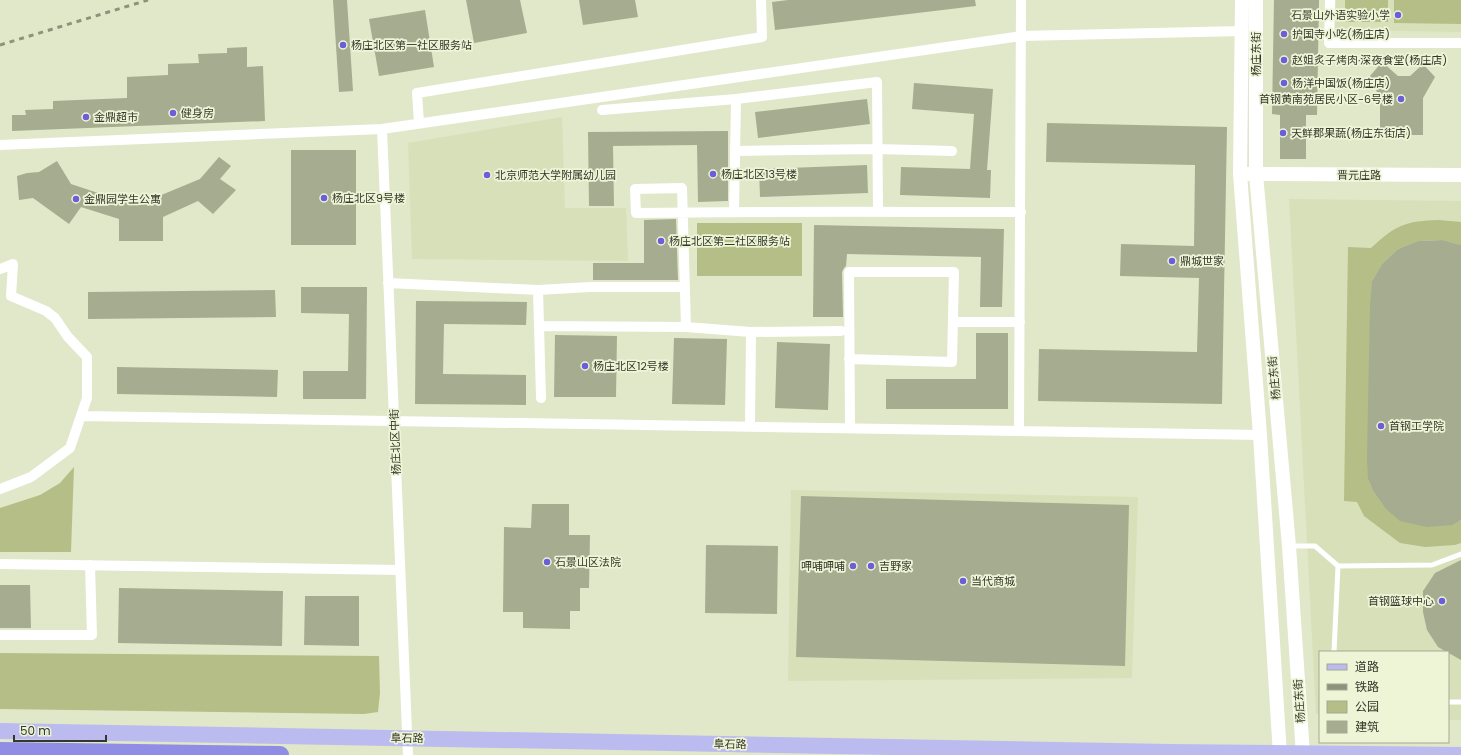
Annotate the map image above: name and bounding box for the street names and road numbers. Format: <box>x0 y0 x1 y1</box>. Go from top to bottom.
street label: 杨庄东街 <box>1248 32 1264 76</box>
street label: 晋元庄路 <box>1337 167 1381 183</box>
street label: 杨庄东街 <box>1264 355 1284 401</box>
street label: 杨庄北区中街 <box>386 409 404 475</box>
street label: 杨庄东街 <box>1289 678 1309 724</box>
street label: 阜石路 <box>390 730 424 746</box>
street label: 阜石路 <box>713 736 747 752</box>

